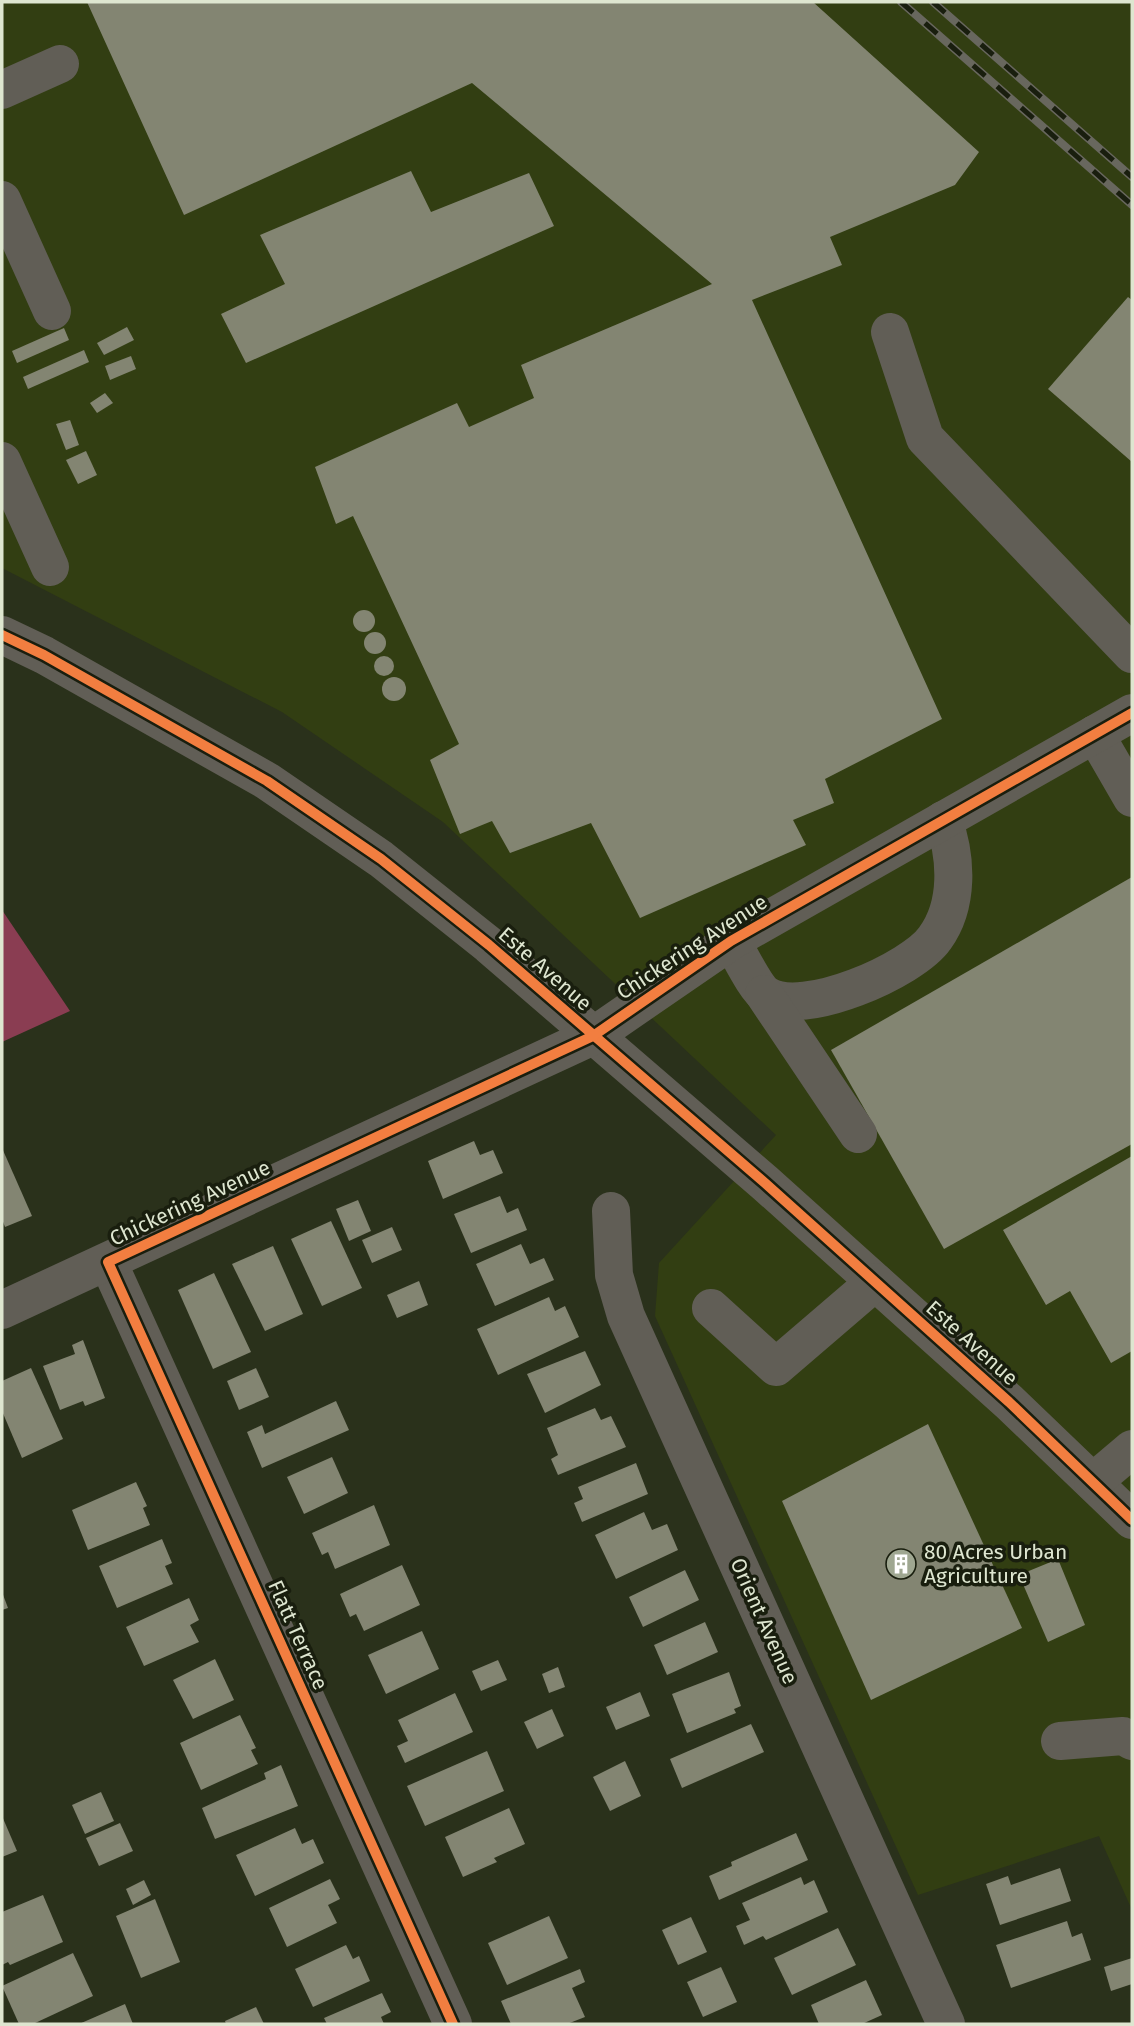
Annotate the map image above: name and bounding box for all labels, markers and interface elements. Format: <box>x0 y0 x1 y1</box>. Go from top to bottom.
street label: Chickering Avenue <box>612 889 772 1005</box>
street label: Este Avenue <box>493 921 597 1017</box>
street label: Chickering Avenue <box>106 1154 274 1252</box>
street label: Este Avenue <box>921 1295 1023 1391</box>
place label: 80 Acres Urban Agriculture <box>924 1539 1067 1589</box>
building icon: 80 Acres Urban Agriculture <box>884 1547 918 1581</box>
street label: Orient Avenue <box>725 1554 803 1688</box>
street label: Flatt Terrace <box>262 1576 334 1694</box>

